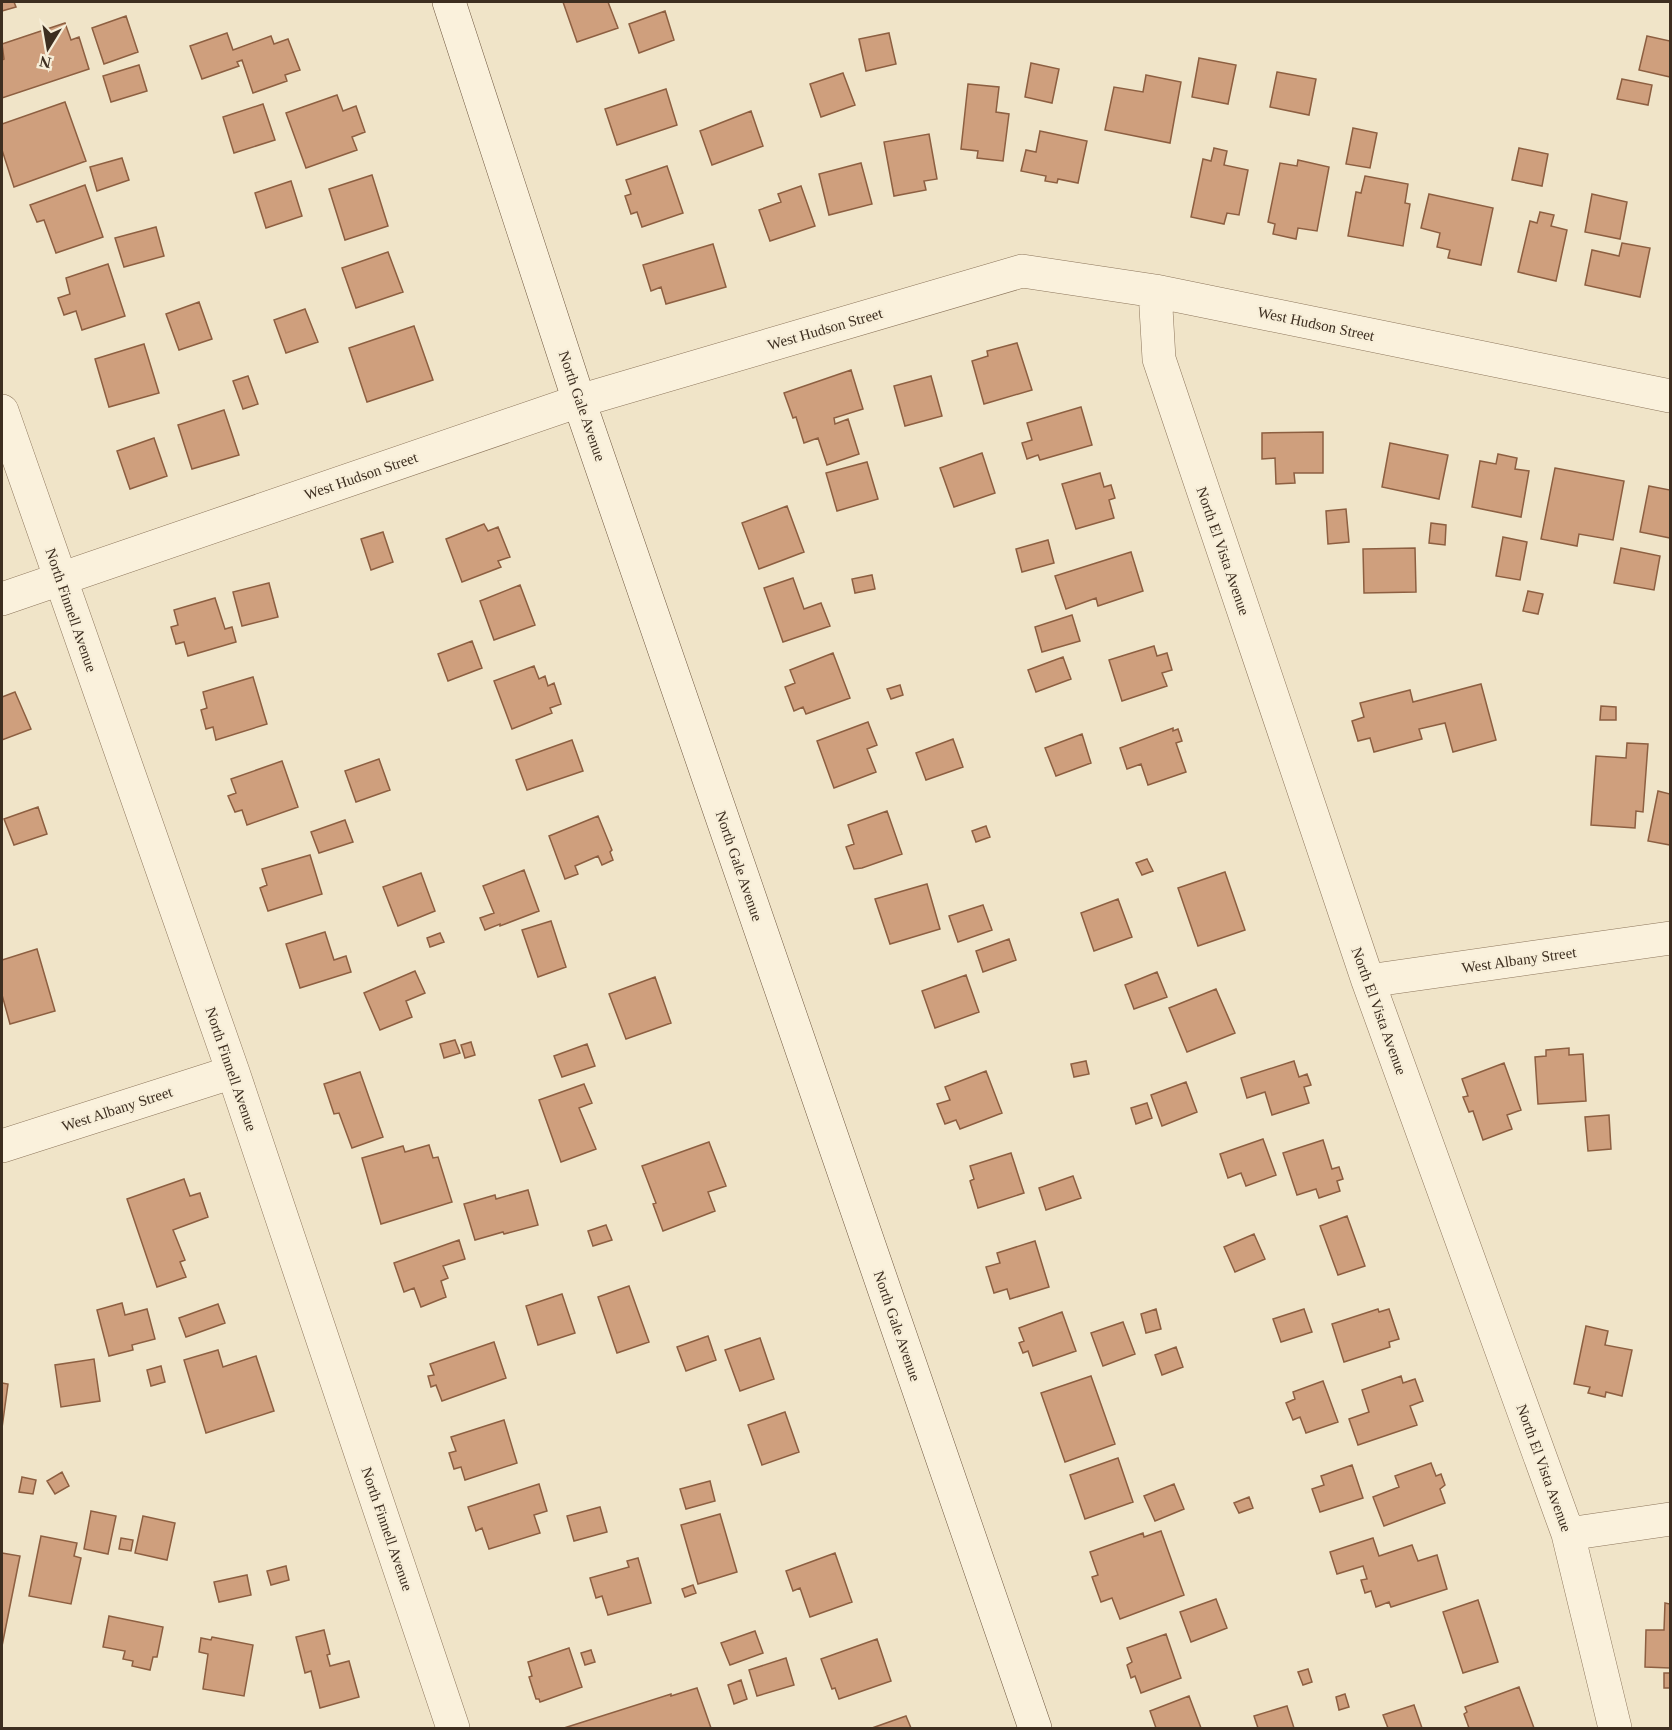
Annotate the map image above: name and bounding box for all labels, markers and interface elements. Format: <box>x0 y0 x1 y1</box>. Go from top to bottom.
north arrow <box>18 18 78 78</box>
text: N <box>38 53 53 72</box>
street label: West Hudson Street <box>1256 304 1377 344</box>
street label: West Hudson Street <box>766 305 885 353</box>
street label: North Gale Avenue <box>556 349 608 464</box>
street label: West Hudson Street <box>302 449 421 503</box>
street label: North El Vista Avenue <box>1193 485 1253 618</box>
street label: North Finnell Avenue <box>42 546 100 674</box>
street label: North Gale Avenue <box>713 809 765 924</box>
street label: West Albany Street <box>1461 944 1578 976</box>
street label: North El Vista Avenue <box>1348 945 1410 1077</box>
street label: North Finnell Avenue <box>202 1005 260 1133</box>
street label: West Albany Street <box>60 1083 175 1134</box>
street label: North Gale Avenue <box>871 1269 923 1384</box>
street label: North El Vista Avenue <box>1513 1402 1575 1534</box>
street label: North Finnell Avenue <box>358 1465 416 1593</box>

